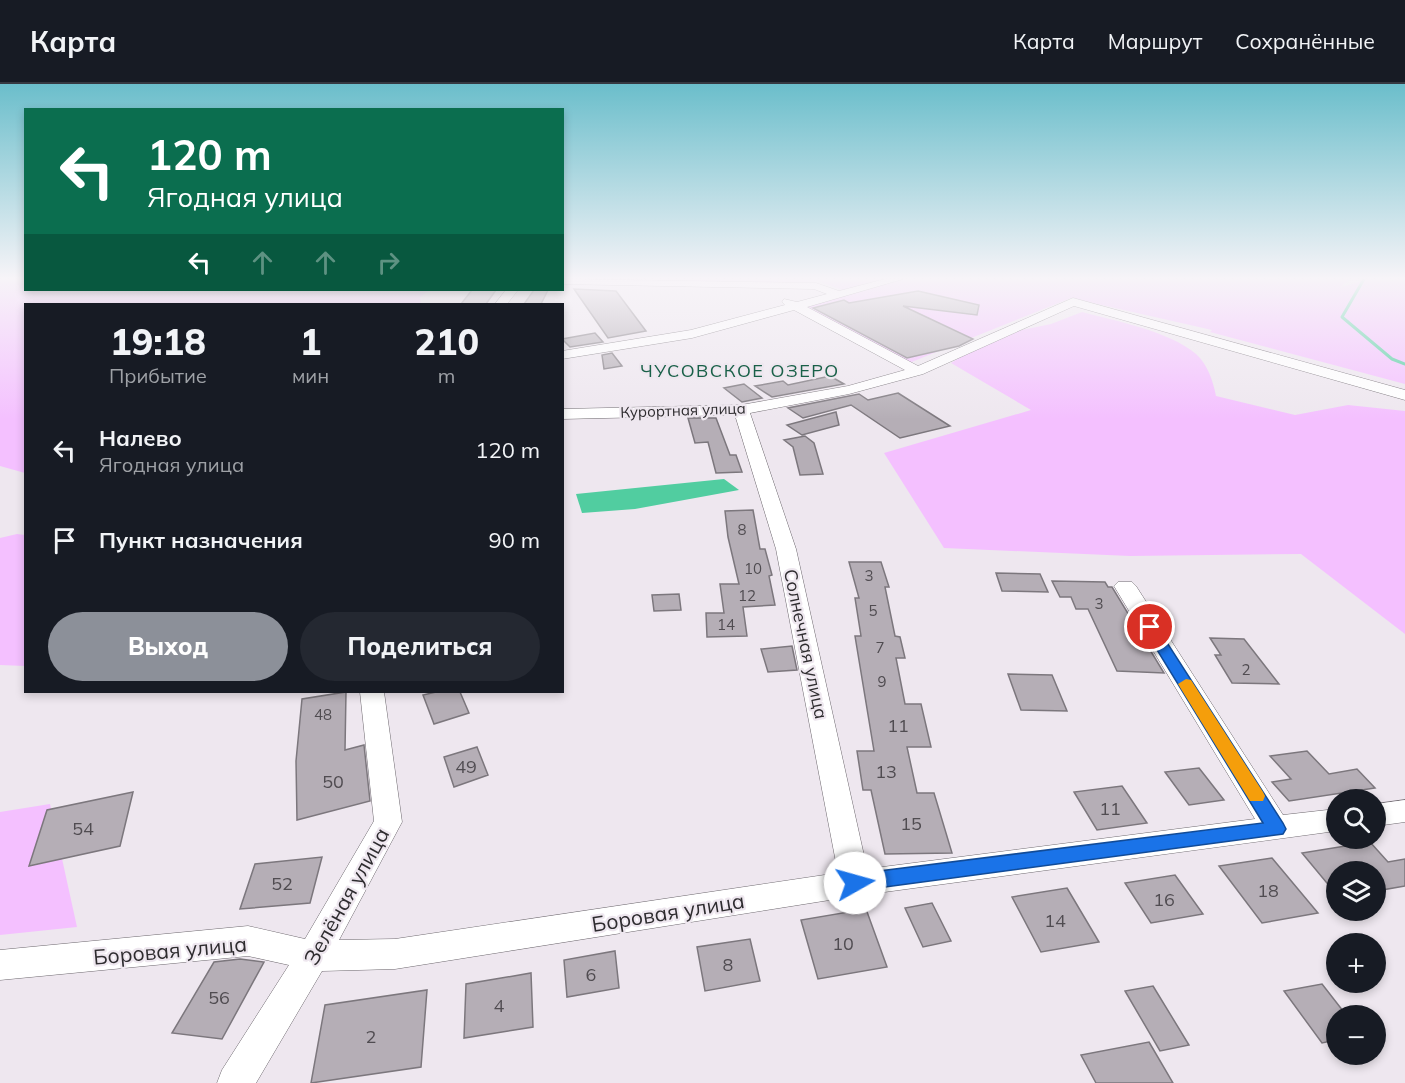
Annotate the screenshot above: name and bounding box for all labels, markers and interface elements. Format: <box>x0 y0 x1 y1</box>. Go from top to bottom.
text: Карта <box>30 24 116 59</box>
text: Карта <box>1013 28 1075 54</box>
text: Маршрут <box>1108 28 1202 54</box>
text: Сохранённые <box>1235 28 1375 54</box>
text: 120 m <box>147 128 272 181</box>
icon: left <box>48 132 126 210</box>
text: Ягодная улица <box>147 180 343 214</box>
icon: left <box>183 246 216 279</box>
icon: ahead <box>246 246 279 279</box>
icon: ahead <box>309 246 342 279</box>
icon: right <box>372 246 405 279</box>
text: 19:18 <box>110 319 206 364</box>
text: 1 <box>300 319 321 364</box>
text: 210 <box>414 319 479 364</box>
district label: ЧУСОВСКОЕ ОЗЕРО <box>640 359 840 382</box>
text: Прибытие <box>109 363 207 388</box>
text: мин <box>292 363 329 388</box>
text: m <box>438 363 455 388</box>
street label: Курортная улица <box>620 398 746 422</box>
text: Налево <box>99 424 182 452</box>
icon: left <box>48 434 81 467</box>
text: 120 m <box>475 436 540 464</box>
text: Ягодная улица <box>99 452 244 477</box>
house number: 8 <box>737 520 747 539</box>
icon: arrive <box>48 524 81 557</box>
text: Пункт назначения <box>99 526 303 554</box>
text: 90 m <box>489 526 540 554</box>
house number: 10 <box>744 559 762 578</box>
house number: 3 <box>864 566 874 585</box>
street label: Солнечная улица <box>779 567 833 721</box>
house number: 12 <box>738 586 756 605</box>
house number: 3 <box>1094 594 1104 613</box>
house number: 5 <box>868 601 878 620</box>
pin <box>1124 601 1175 652</box>
icon: arrive <box>1133 610 1166 643</box>
button: Выход <box>48 612 288 681</box>
button: Поделиться <box>300 612 540 681</box>
house number: 14 <box>717 615 735 634</box>
house number: 7 <box>875 638 885 657</box>
house number: 2 <box>1241 660 1251 679</box>
house number: 9 <box>877 672 887 691</box>
house number: 48 <box>314 705 332 724</box>
house number: 11 <box>887 714 909 737</box>
house number: 49 <box>455 755 477 778</box>
house number: 13 <box>875 760 897 783</box>
house number: 50 <box>322 770 344 793</box>
map controls <box>1326 789 1386 1065</box>
button: search <box>1326 789 1386 849</box>
house number: 11 <box>1099 797 1121 820</box>
house number: 15 <box>900 812 922 835</box>
house number: 54 <box>72 817 94 840</box>
street label: Зелёная улица <box>298 823 394 969</box>
position arrow <box>823 851 887 915</box>
button: layers <box>1326 861 1386 921</box>
house number: 52 <box>271 872 293 895</box>
house number: 18 <box>1257 879 1279 902</box>
street label: Боровая улица <box>590 887 746 937</box>
house number: 16 <box>1153 888 1175 911</box>
house number: 14 <box>1044 909 1066 932</box>
street label: Боровая улица <box>92 930 248 970</box>
house number: 10 <box>832 932 854 955</box>
button: + <box>1326 933 1386 993</box>
house number: 8 <box>723 953 733 976</box>
house number: 6 <box>586 963 596 986</box>
house number: 56 <box>208 986 230 1009</box>
house number: 4 <box>494 994 505 1017</box>
button: − <box>1326 1005 1386 1065</box>
house number: 2 <box>366 1025 376 1048</box>

